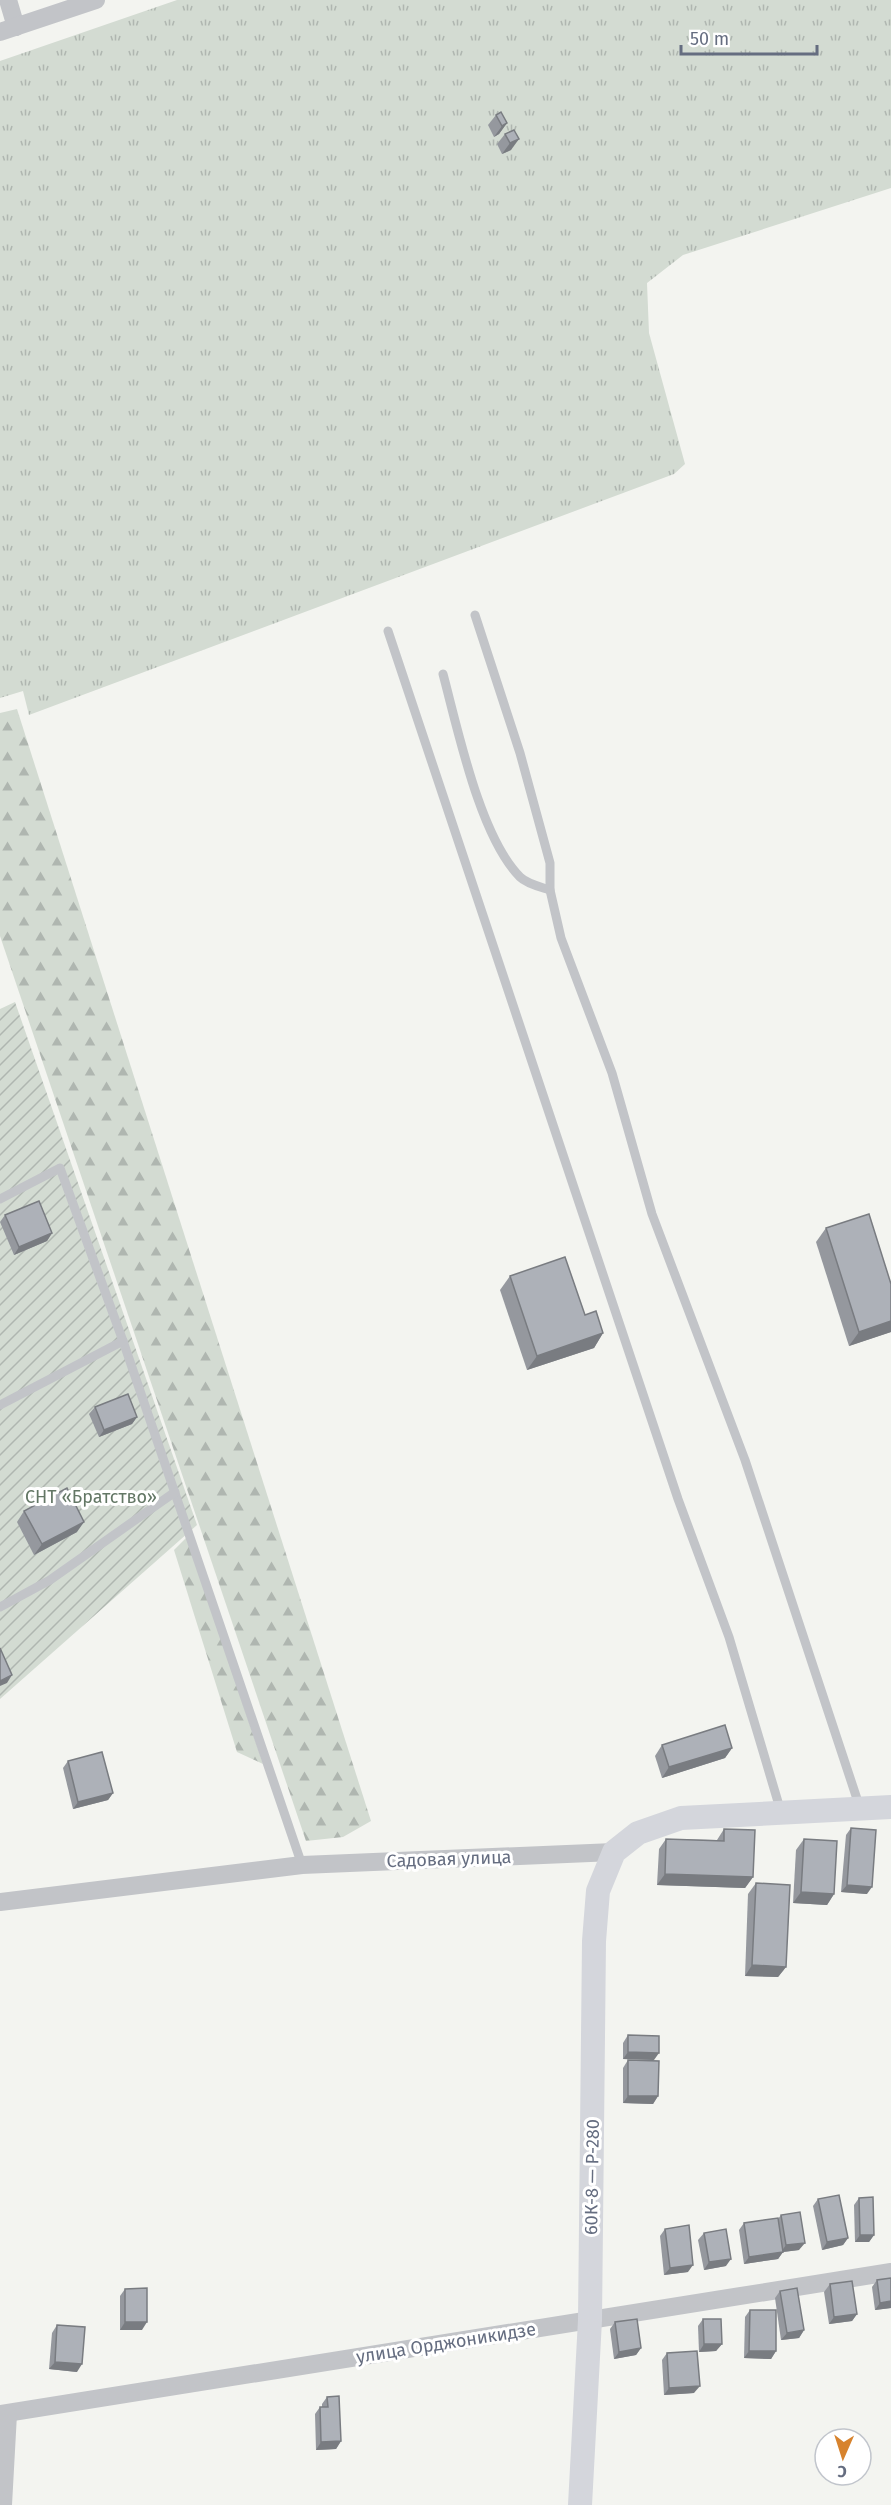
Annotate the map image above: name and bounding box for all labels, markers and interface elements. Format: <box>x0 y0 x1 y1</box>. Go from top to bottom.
scale bar <box>681 18 818 56</box>
text: 50 m <box>690 28 729 50</box>
park label: СНТ «Братство» <box>25 1486 157 1508</box>
street label: Садовая улица <box>386 1846 512 1872</box>
street label: 60К-8 — Р-280 <box>580 2119 604 2235</box>
street label: улица Орджоникидзе <box>355 2318 537 2368</box>
north arrow <box>813 2427 873 2487</box>
text: С <box>836 2462 847 2481</box>

